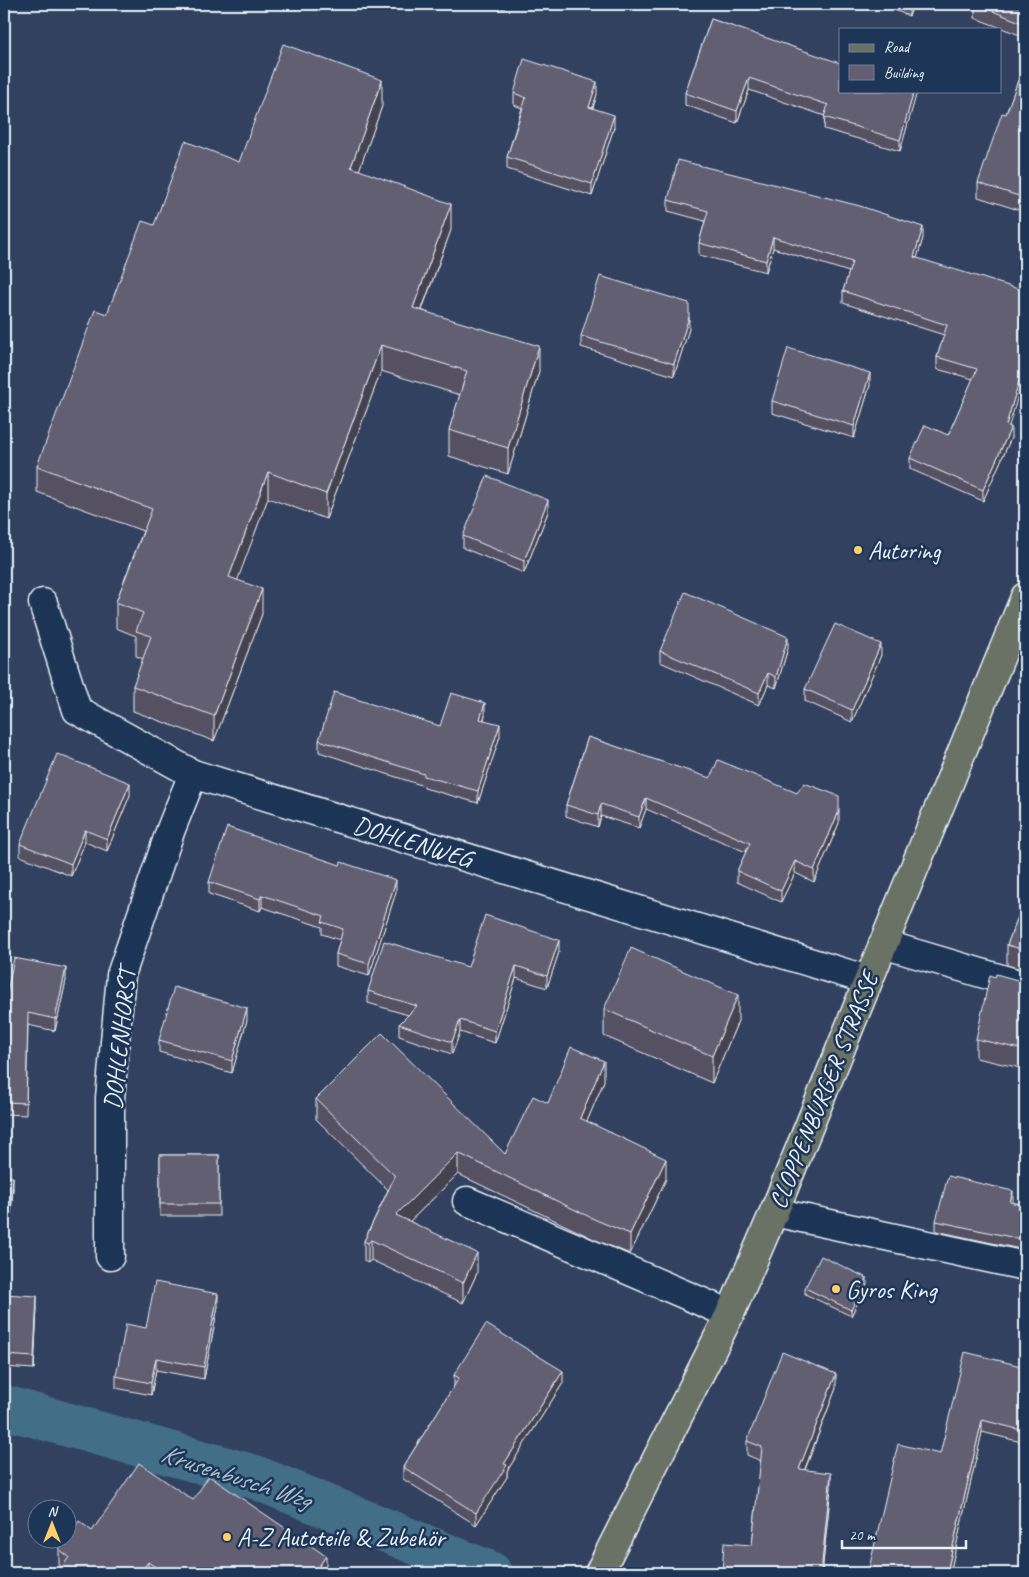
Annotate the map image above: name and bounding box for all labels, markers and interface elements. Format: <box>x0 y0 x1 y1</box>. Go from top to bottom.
legend <box>839 28 1002 92</box>
text: Road <box>884 38 911 57</box>
text: Building <box>884 64 924 83</box>
place label: Autoring <box>868 535 942 567</box>
marker: Autoring <box>852 544 864 556</box>
street label: DOHLENWEG <box>350 809 479 876</box>
street label: DOHLENHORST <box>97 961 144 1111</box>
street label: CLOPPENBURGER STRASSE <box>762 964 887 1213</box>
place label: Gyros King <box>846 1274 938 1306</box>
marker: Gyros King <box>830 1283 842 1295</box>
water label: Krusenbusch Wzg <box>157 1437 318 1517</box>
north arrow <box>28 1500 78 1550</box>
text: N <box>48 1503 59 1520</box>
scale bar <box>842 1517 965 1549</box>
place label: A-Z Autoteile & Zubehör <box>237 1522 448 1554</box>
text: 20 m <box>849 1526 876 1545</box>
marker: A-Z Autoteile & Zubehör <box>221 1531 233 1543</box>

